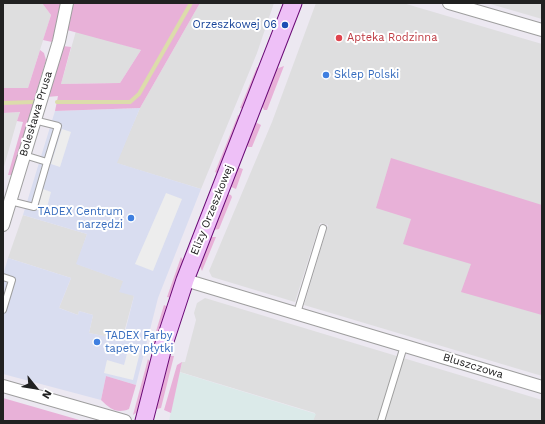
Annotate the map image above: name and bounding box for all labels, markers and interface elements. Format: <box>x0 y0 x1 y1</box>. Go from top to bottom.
place label: Orzeszkowej 06 <box>192 18 277 32</box>
marker: Orzeszkowej 06 <box>280 20 290 30</box>
place label: Apteka Rodzinna <box>347 31 437 45</box>
marker: Apteka Rodzinna <box>334 33 344 43</box>
place label: Sklep Polski <box>334 68 399 82</box>
street label: Bolesława Prusa <box>17 70 55 158</box>
marker: Sklep Polski <box>321 70 331 80</box>
street label: Elizy Orzeszkowej <box>188 163 236 257</box>
place label: TADEX Centrum narzędzi <box>38 205 123 231</box>
marker: TADEX Centrum narzędzi <box>126 213 136 223</box>
place label: TADEX Farby tapety płytki <box>105 329 173 355</box>
marker: TADEX Farby tapety płytki <box>92 337 102 347</box>
street label: Bluszczowa <box>441 351 505 381</box>
north arrow <box>16 368 56 408</box>
text: N <box>39 387 54 401</box>

